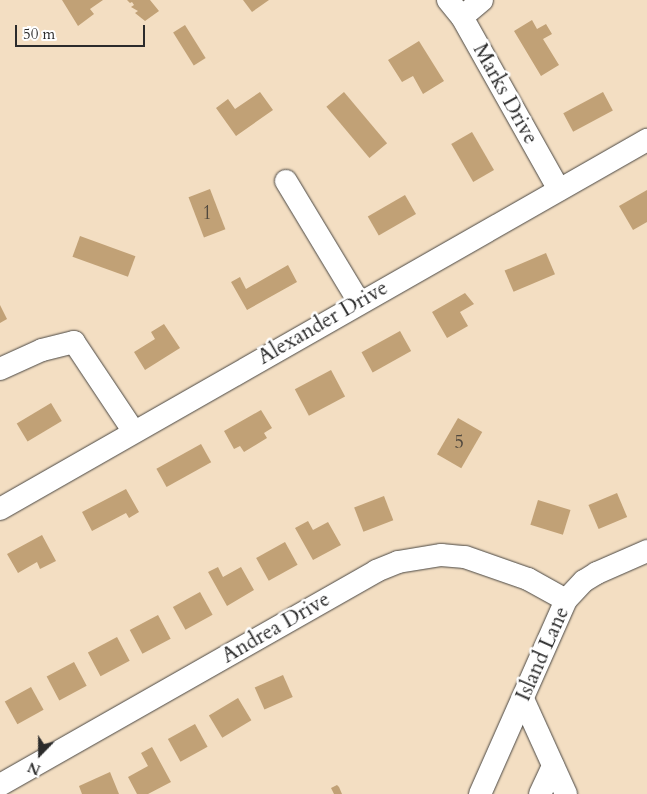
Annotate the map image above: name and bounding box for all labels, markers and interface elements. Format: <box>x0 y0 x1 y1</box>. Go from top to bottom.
scale bar <box>18 15 148 47</box>
text: 50 m <box>23 24 55 44</box>
street label: Marks Drive <box>467 39 543 149</box>
house number: 1 <box>202 203 212 225</box>
street label: Alexander Drive <box>253 276 393 370</box>
house number: 5 <box>454 432 464 454</box>
street label: Andrea Drive <box>217 587 335 669</box>
street label: Island Lane <box>511 603 575 705</box>
north arrow <box>15 729 65 779</box>
text: N <box>25 757 43 779</box>

